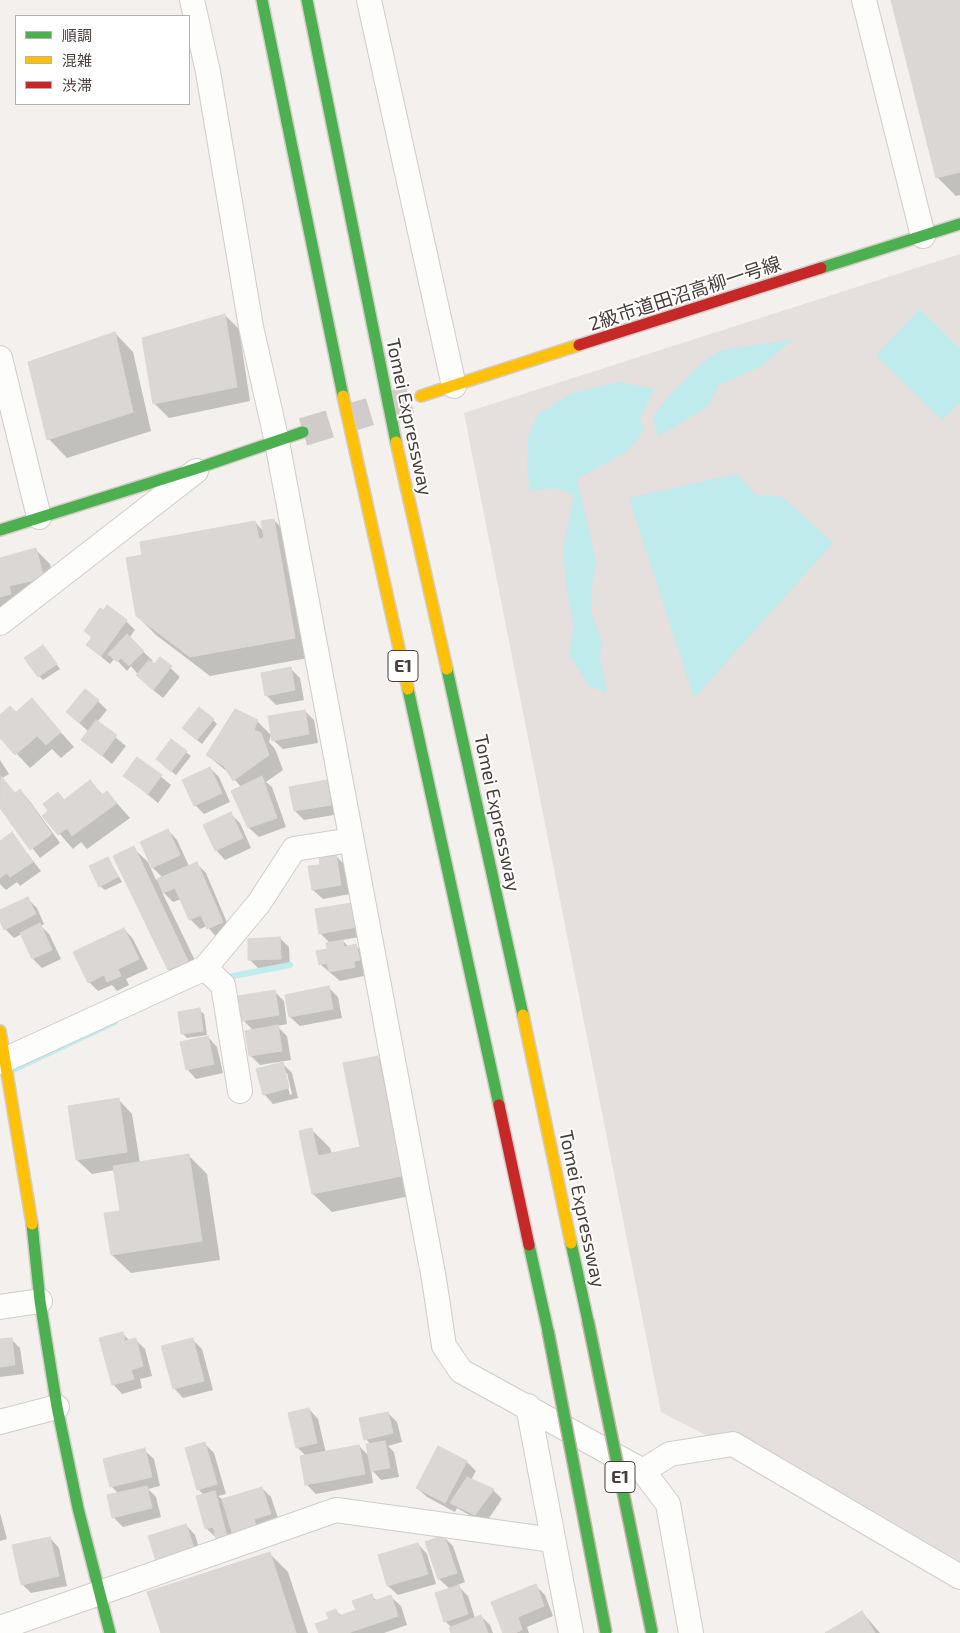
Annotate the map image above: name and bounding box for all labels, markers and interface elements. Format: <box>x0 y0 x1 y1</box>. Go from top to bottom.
legend <box>15 15 190 105</box>
text: 順調 <box>62 26 92 44</box>
text: 混雑 <box>62 51 92 69</box>
text: 渋滞 <box>62 76 92 94</box>
street label: 2級市道田沼高柳一号線 <box>586 252 784 336</box>
street label: Tomei Expressway <box>381 336 437 498</box>
road number: E1 <box>388 650 418 681</box>
street label: Tomei Expressway <box>469 732 525 894</box>
street label: Tomei Expressway <box>554 1128 610 1290</box>
road number: E1 <box>605 1461 635 1492</box>

